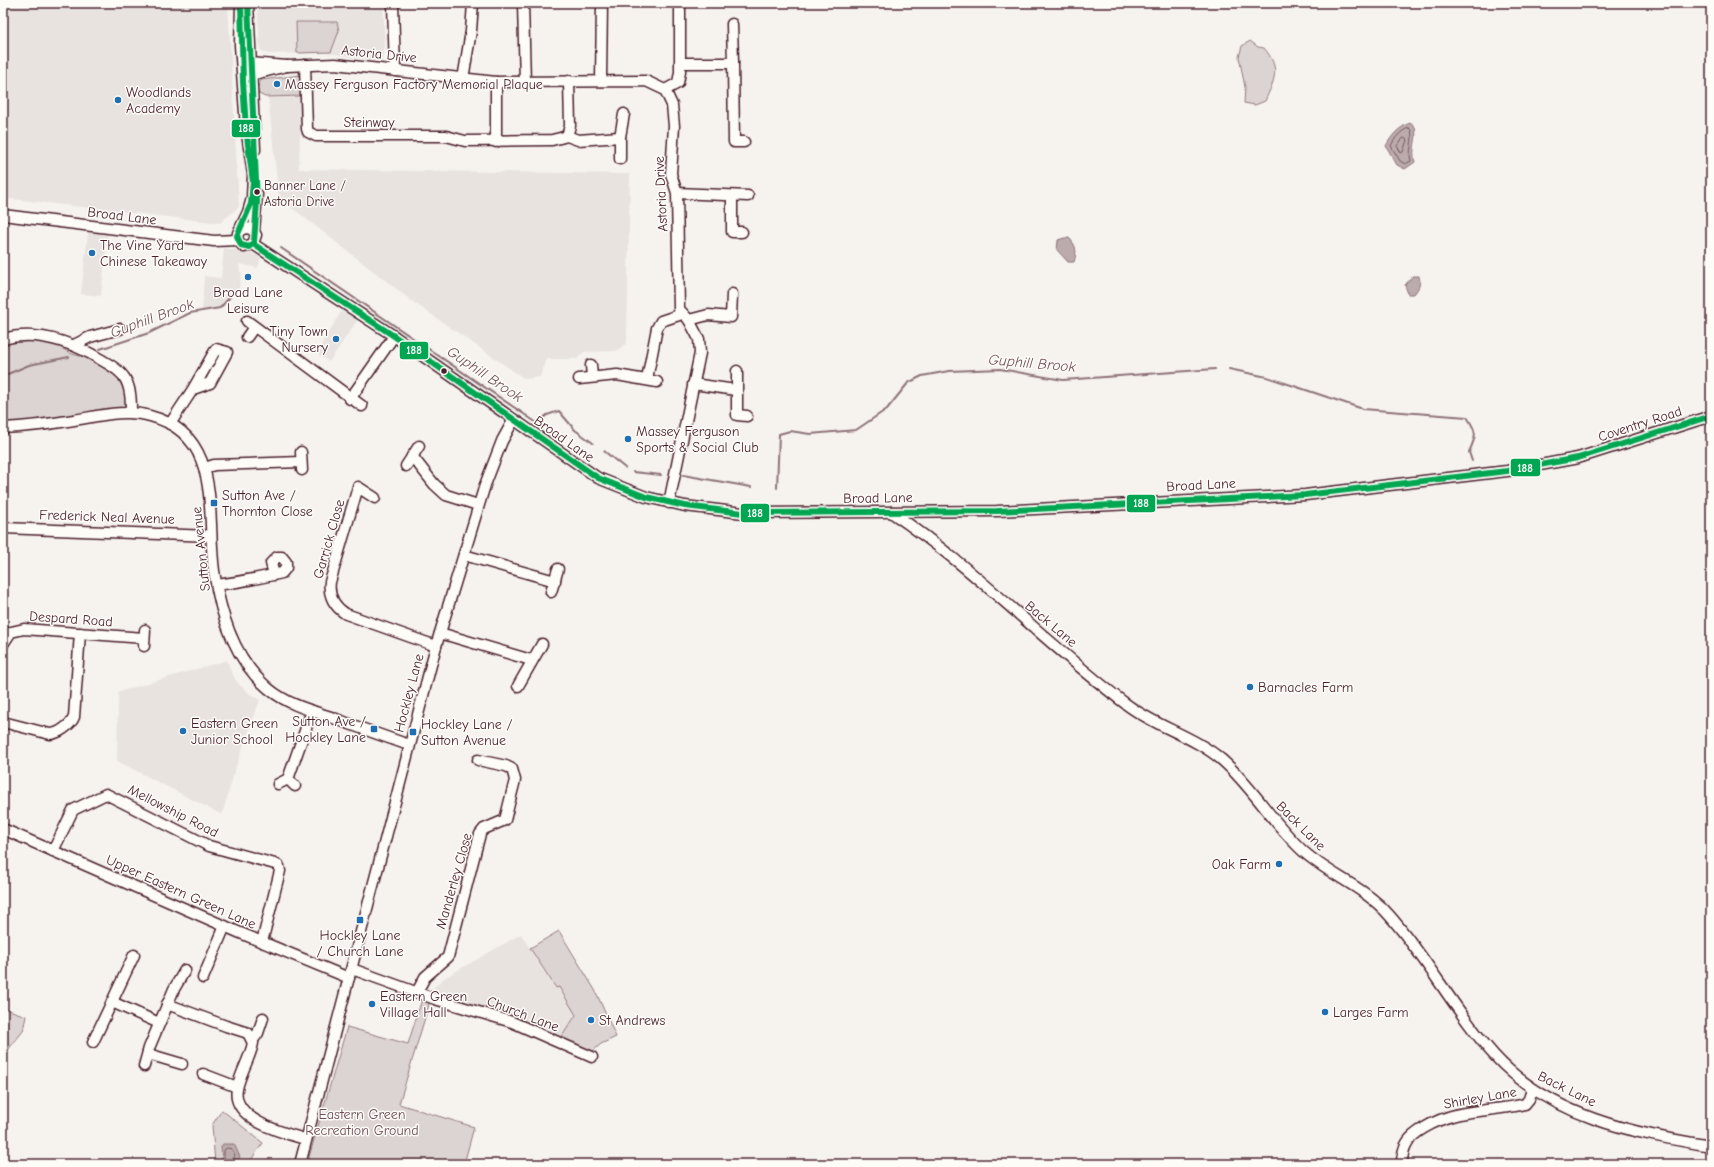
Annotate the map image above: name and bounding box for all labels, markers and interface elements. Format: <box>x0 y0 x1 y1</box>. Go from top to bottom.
street label: Astoria Drive <box>340 42 418 66</box>
place label: Massey Ferguson Factory Memorial Plaque <box>285 76 543 93</box>
marker: Massey Ferguson Factory Memorial Plaque <box>272 79 282 89</box>
place label: Woodlands Academy <box>126 84 191 117</box>
marker: Woodlands Academy <box>113 95 123 105</box>
street label: Steinway <box>344 114 395 131</box>
line badge: 188 <box>231 119 261 138</box>
text: 188 <box>238 122 254 135</box>
street label: Astoria Drive <box>651 156 671 232</box>
place label: Banner Lane / Astoria Drive <box>264 178 346 209</box>
marker: Banner Lane / Astoria Drive <box>252 187 262 197</box>
street label: Broad Lane <box>86 203 158 229</box>
place label: The Vine Yard Chinese Takeaway <box>100 237 208 270</box>
marker: The Vine Yard Chinese Takeaway <box>87 248 97 258</box>
marker: Broad Lane Leisure <box>243 272 253 282</box>
place label: Broad Lane Leisure <box>213 284 283 317</box>
water label: Guphill Brook <box>108 294 197 341</box>
place label: Tiny Town Nursery <box>269 323 329 356</box>
marker: Tiny Town Nursery <box>331 334 341 344</box>
line badge: 188 <box>399 341 429 360</box>
water label: Guphill Brook <box>444 342 527 406</box>
text: 188 <box>406 344 422 357</box>
water label: Guphill Brook <box>988 350 1077 376</box>
unlabelled marker <box>439 366 449 376</box>
street label: Coventry Road <box>1596 402 1684 446</box>
street label: Broad Lane <box>531 412 597 466</box>
place label: Massey Ferguson Sports & Social Club <box>636 423 759 456</box>
marker: Massey Ferguson Sports & Social Club <box>623 434 633 444</box>
line badge: 188 <box>1510 458 1541 477</box>
text: 188 <box>1517 462 1533 475</box>
street label: Broad Lane <box>1166 475 1236 495</box>
place label: Sutton Ave / Thornton Close <box>222 487 313 520</box>
street label: Broad Lane <box>843 489 913 507</box>
line badge: 188 <box>1126 494 1156 513</box>
street label: Garrick Close <box>310 497 348 581</box>
text: 188 <box>1133 497 1149 510</box>
marker: Sutton Ave / Thornton Close <box>209 498 219 508</box>
line badge: 188 <box>740 503 770 523</box>
street label: Frederick Neal Avenue <box>39 506 175 528</box>
street label: Sutton Avenue <box>188 506 214 592</box>
text: 188 <box>747 507 763 520</box>
street label: Back Lane <box>1021 597 1081 651</box>
street label: Despard Road <box>29 608 113 630</box>
street label: Hockley Lane <box>390 652 428 734</box>
place label: Barnacles Farm <box>1258 679 1353 696</box>
marker: Barnacles Farm <box>1245 682 1255 692</box>
place label: Sutton Ave / Hockley Lane <box>285 713 366 746</box>
place label: Eastern Green Junior School <box>191 715 278 748</box>
place label: Hockley Lane / Sutton Avenue <box>421 716 513 749</box>
marker: Sutton Ave / Hockley Lane <box>369 724 379 734</box>
marker: Eastern Green Junior School <box>178 726 188 736</box>
marker: Hockley Lane / Sutton Avenue <box>408 727 418 737</box>
street label: Mellowship Road <box>125 781 221 841</box>
street label: Back Lane <box>1273 798 1329 854</box>
street label: Manderley Close <box>432 831 476 931</box>
street label: Upper Eastern Green Lane <box>103 851 259 933</box>
place label: Oak Farm <box>1212 856 1271 873</box>
marker: Oak Farm <box>1274 859 1284 869</box>
marker: Hockley Lane / Church Lane <box>355 915 365 925</box>
place label: Hockley Lane / Church Lane <box>317 927 403 960</box>
place label: Eastern Green Village Hall <box>380 988 467 1021</box>
street label: Church Lane <box>484 992 562 1036</box>
marker: Eastern Green Village Hall <box>367 999 377 1009</box>
place label: Larges Farm <box>1333 1004 1409 1021</box>
marker: Larges Farm <box>1320 1007 1330 1017</box>
place label: St Andrews <box>599 1012 665 1029</box>
marker: St Andrews <box>586 1015 596 1025</box>
street label: Back Lane <box>1535 1068 1599 1110</box>
street label: Shirley Lane <box>1442 1083 1518 1113</box>
park label: Eastern Green Recreation Ground <box>305 1106 419 1139</box>

